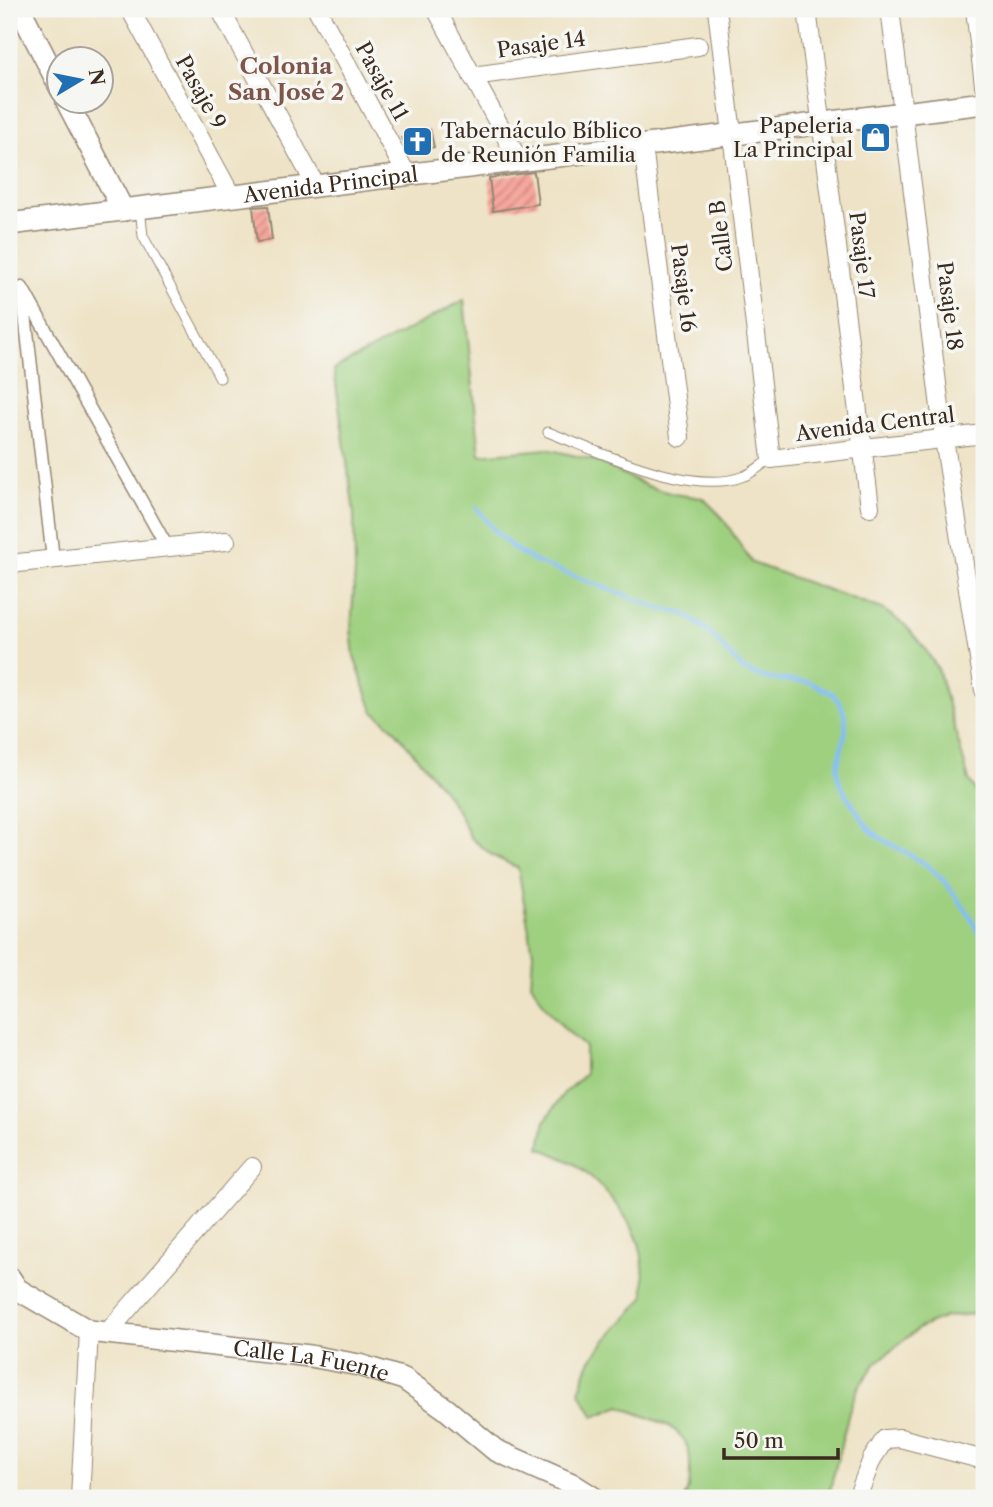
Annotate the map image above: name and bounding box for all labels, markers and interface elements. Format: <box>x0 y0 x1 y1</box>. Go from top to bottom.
street label: Pasaje 14 <box>495 25 587 63</box>
street label: Pasaje 11 <box>350 37 414 125</box>
north arrow <box>46 46 116 116</box>
street label: Pasaje 9 <box>171 51 231 133</box>
district label: Colonia San José 2 <box>228 52 344 106</box>
text: N <box>83 67 109 87</box>
place label: Papeleria La Principal <box>733 113 854 162</box>
place label: Tabernáculo Bíblico de Reunión Familia <box>441 118 642 167</box>
shop icon: Papeleria La Principal <box>859 120 893 154</box>
church icon: Tabernáculo Bíblico de Reunión Familia <box>401 125 435 159</box>
street label: Avenida Principal <box>241 161 419 207</box>
street label: Calle B <box>704 199 738 273</box>
street label: Pasaje 17 <box>844 210 880 301</box>
street label: Pasaje 16 <box>666 242 702 334</box>
street label: Pasaje 18 <box>932 260 968 352</box>
street label: Avenida Central <box>793 402 956 446</box>
street label: Calle La Fuente <box>232 1335 392 1386</box>
scale bar <box>724 1416 837 1460</box>
text: 50 m <box>734 1428 784 1453</box>

